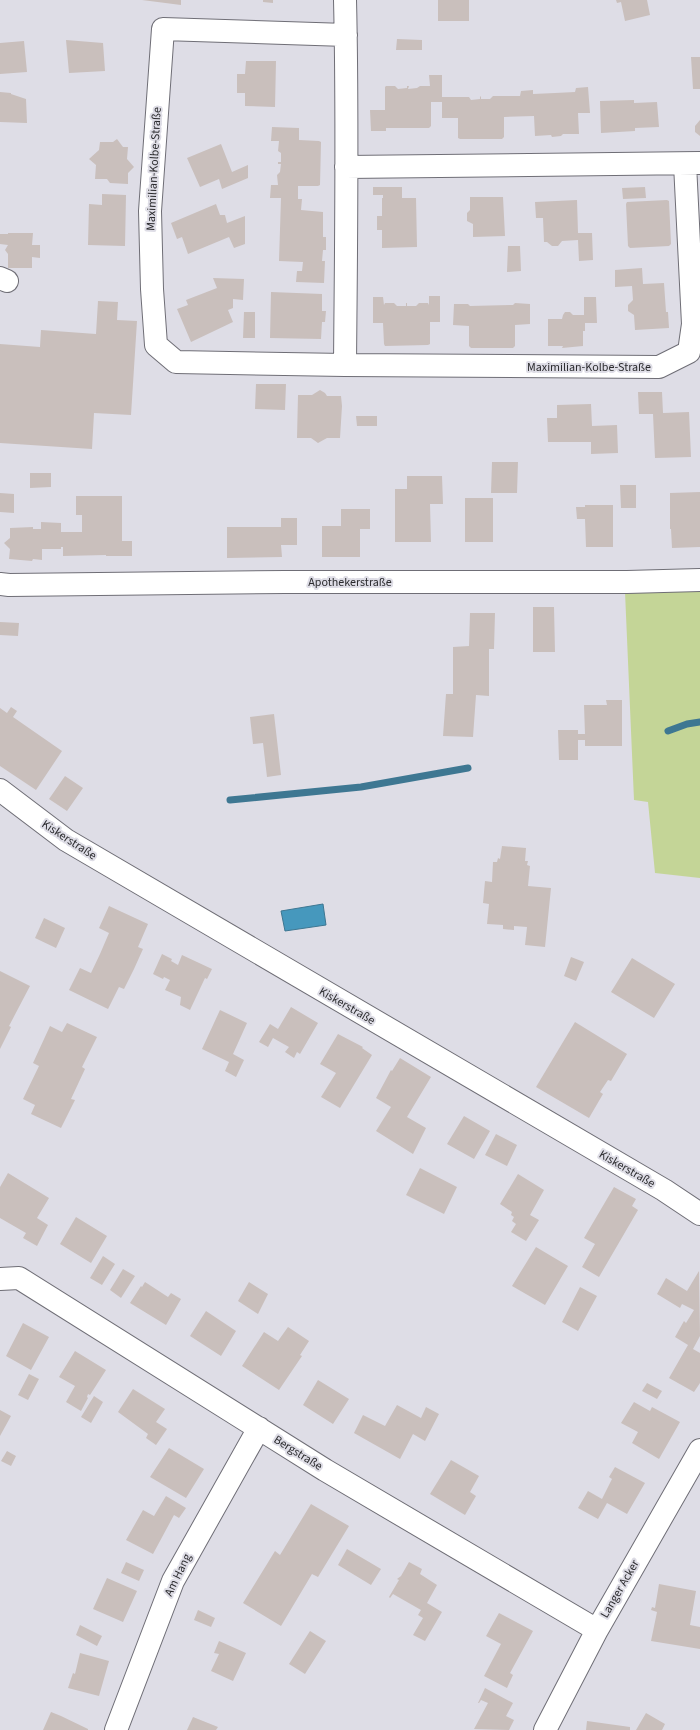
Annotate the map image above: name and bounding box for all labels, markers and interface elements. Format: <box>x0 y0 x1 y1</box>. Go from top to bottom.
street label: Maximilian-Kolbe-Straße <box>142 107 166 231</box>
street label: Maximilian-Kolbe-Straße <box>527 359 651 376</box>
street label: Apothekerstraße <box>308 574 392 591</box>
street label: Kiskerstraße <box>38 816 100 864</box>
street label: Kiskerstraße <box>316 983 378 1029</box>
street label: Kiskerstraße <box>596 1146 658 1192</box>
street label: Bergstraße <box>270 1431 326 1475</box>
street label: Am Hang <box>160 1551 196 1599</box>
street label: Langer Acker <box>596 1556 644 1621</box>

